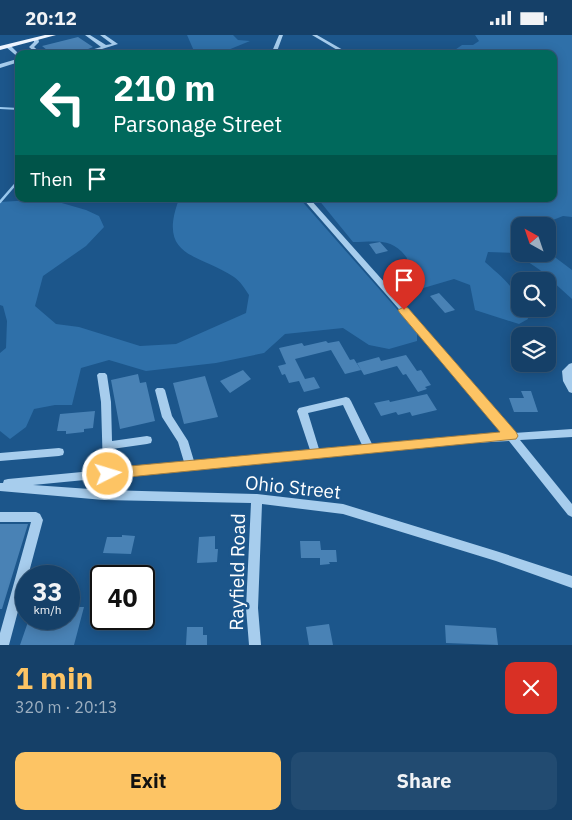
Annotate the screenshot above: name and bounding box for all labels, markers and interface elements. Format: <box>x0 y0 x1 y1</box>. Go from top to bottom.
text: 20:12 <box>25 6 77 30</box>
text: 210 m <box>113 65 216 111</box>
icon: left <box>30 70 95 135</box>
text: Parsonage Street <box>113 109 282 138</box>
icon: arrive <box>83 165 111 193</box>
text: Then <box>30 167 73 191</box>
north arrow <box>511 217 556 263</box>
map controls <box>511 217 556 372</box>
pin <box>383 259 425 310</box>
icon: arrive <box>390 266 418 294</box>
button: search <box>511 272 556 317</box>
button: layers <box>511 327 556 372</box>
position arrow <box>81 447 133 499</box>
street label: Ohio Street <box>244 470 342 504</box>
street label: Rayfield Road <box>224 513 250 631</box>
speed limit sign: 40 <box>90 565 155 630</box>
text: 33 <box>32 575 63 608</box>
text: km/h <box>33 602 62 617</box>
text: 1 min <box>15 658 93 697</box>
button: close <box>505 662 557 714</box>
text: 320 m · 20:13 <box>15 697 117 717</box>
button: Exit <box>15 752 281 810</box>
button: Share <box>291 752 557 810</box>

